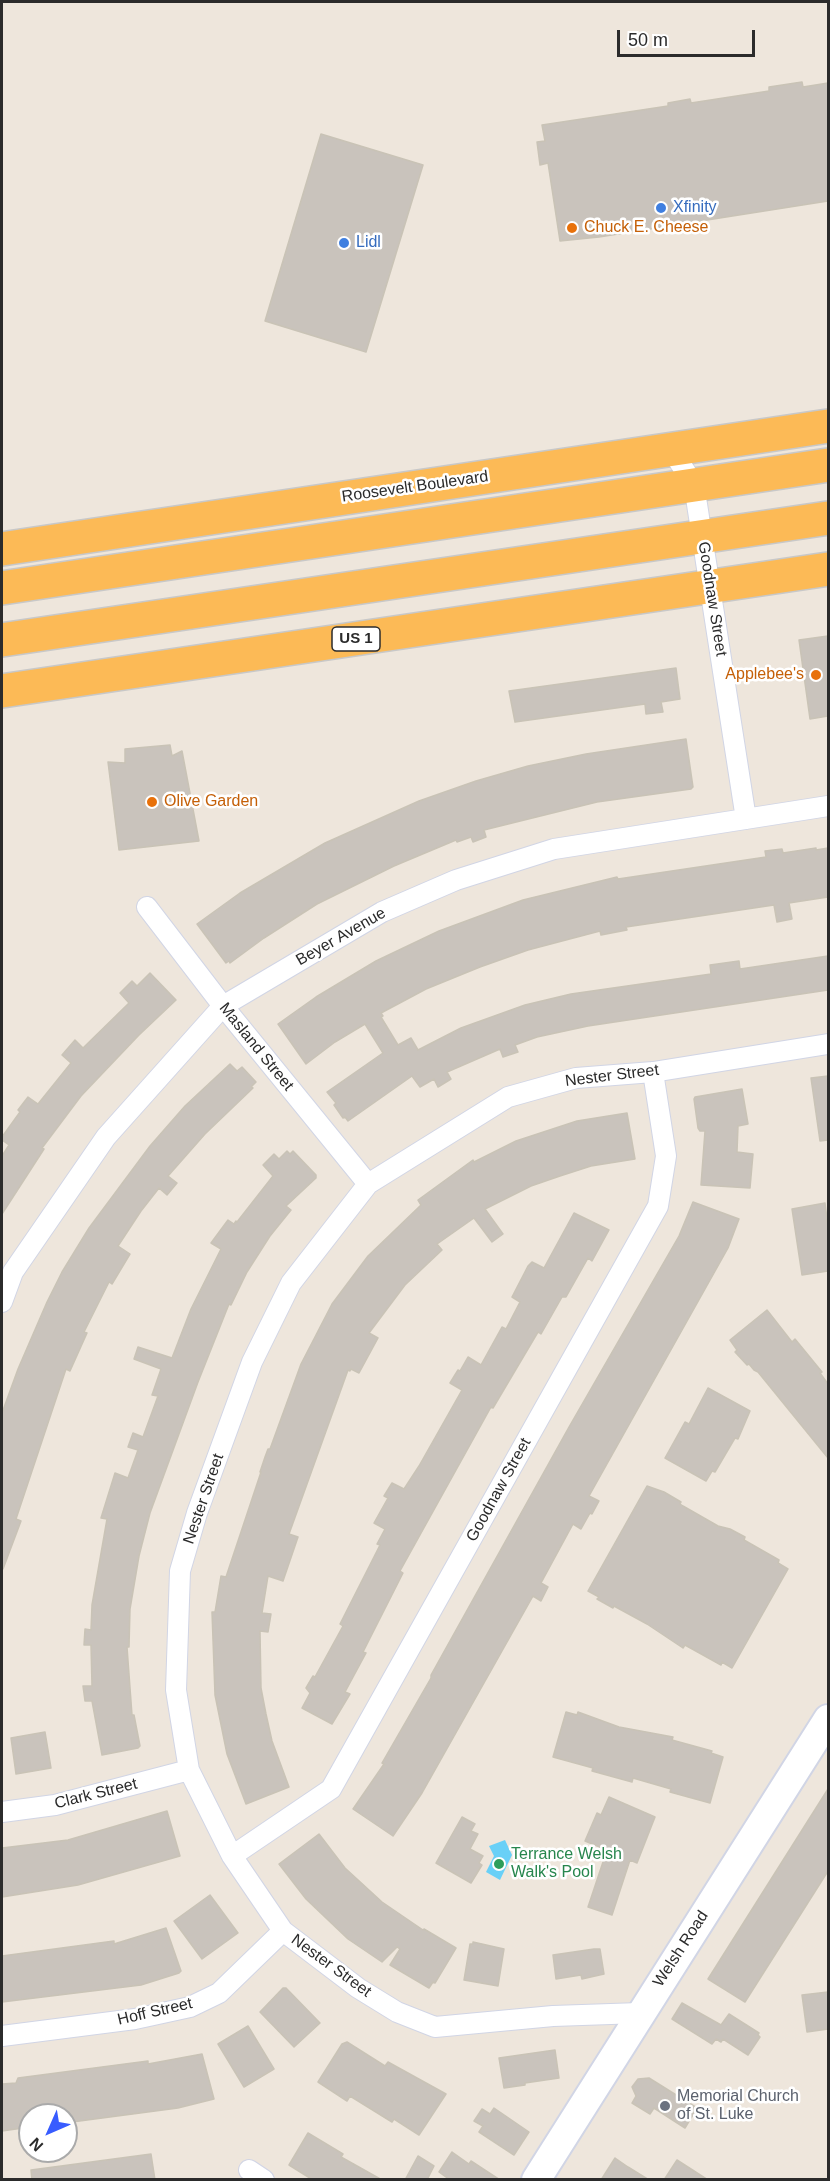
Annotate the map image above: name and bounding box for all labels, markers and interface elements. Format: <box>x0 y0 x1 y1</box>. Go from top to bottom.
scale bar <box>620 18 758 56</box>
text: 50 m <box>628 30 668 50</box>
place label: Xfinity <box>673 198 717 218</box>
marker: Xfinity <box>654 201 668 215</box>
place label: Chuck E. Cheese <box>584 218 709 238</box>
marker: Chuck E. Cheese <box>565 221 579 235</box>
place label: Lidl <box>356 233 381 253</box>
marker: Lidl <box>337 236 351 250</box>
street label: Roosevelt Boulevard <box>341 467 489 507</box>
street label: Goodnaw Street <box>693 540 731 658</box>
road number: US 1 <box>332 627 380 651</box>
place label: Applebee's <box>725 665 804 685</box>
marker: Applebee's <box>809 668 823 682</box>
place label: Olive Garden <box>164 792 258 812</box>
marker: Olive Garden <box>145 795 159 809</box>
street label: Beyer Avenue <box>293 904 389 970</box>
street label: Masland Street <box>215 999 297 1095</box>
street label: Nester Street <box>564 1061 660 1091</box>
street label: Goodnaw Street <box>463 1435 535 1545</box>
street label: Nester Street <box>180 1451 228 1547</box>
street label: Clark Street <box>53 1774 139 1814</box>
place label: Terrance Welsh Walk's Pool <box>511 1845 622 1883</box>
marker: Terrance Welsh Walk's Pool <box>492 1857 506 1871</box>
street label: Welsh Road <box>649 1907 713 1991</box>
street label: Nester Street <box>287 1931 375 2001</box>
street label: Hoff Street <box>116 1994 194 2030</box>
place label: Memorial Church of St. Luke <box>677 2087 799 2125</box>
marker: Memorial Church of St. Luke <box>658 2099 672 2113</box>
north arrow <box>18 2103 78 2163</box>
text: N <box>26 2135 46 2155</box>

